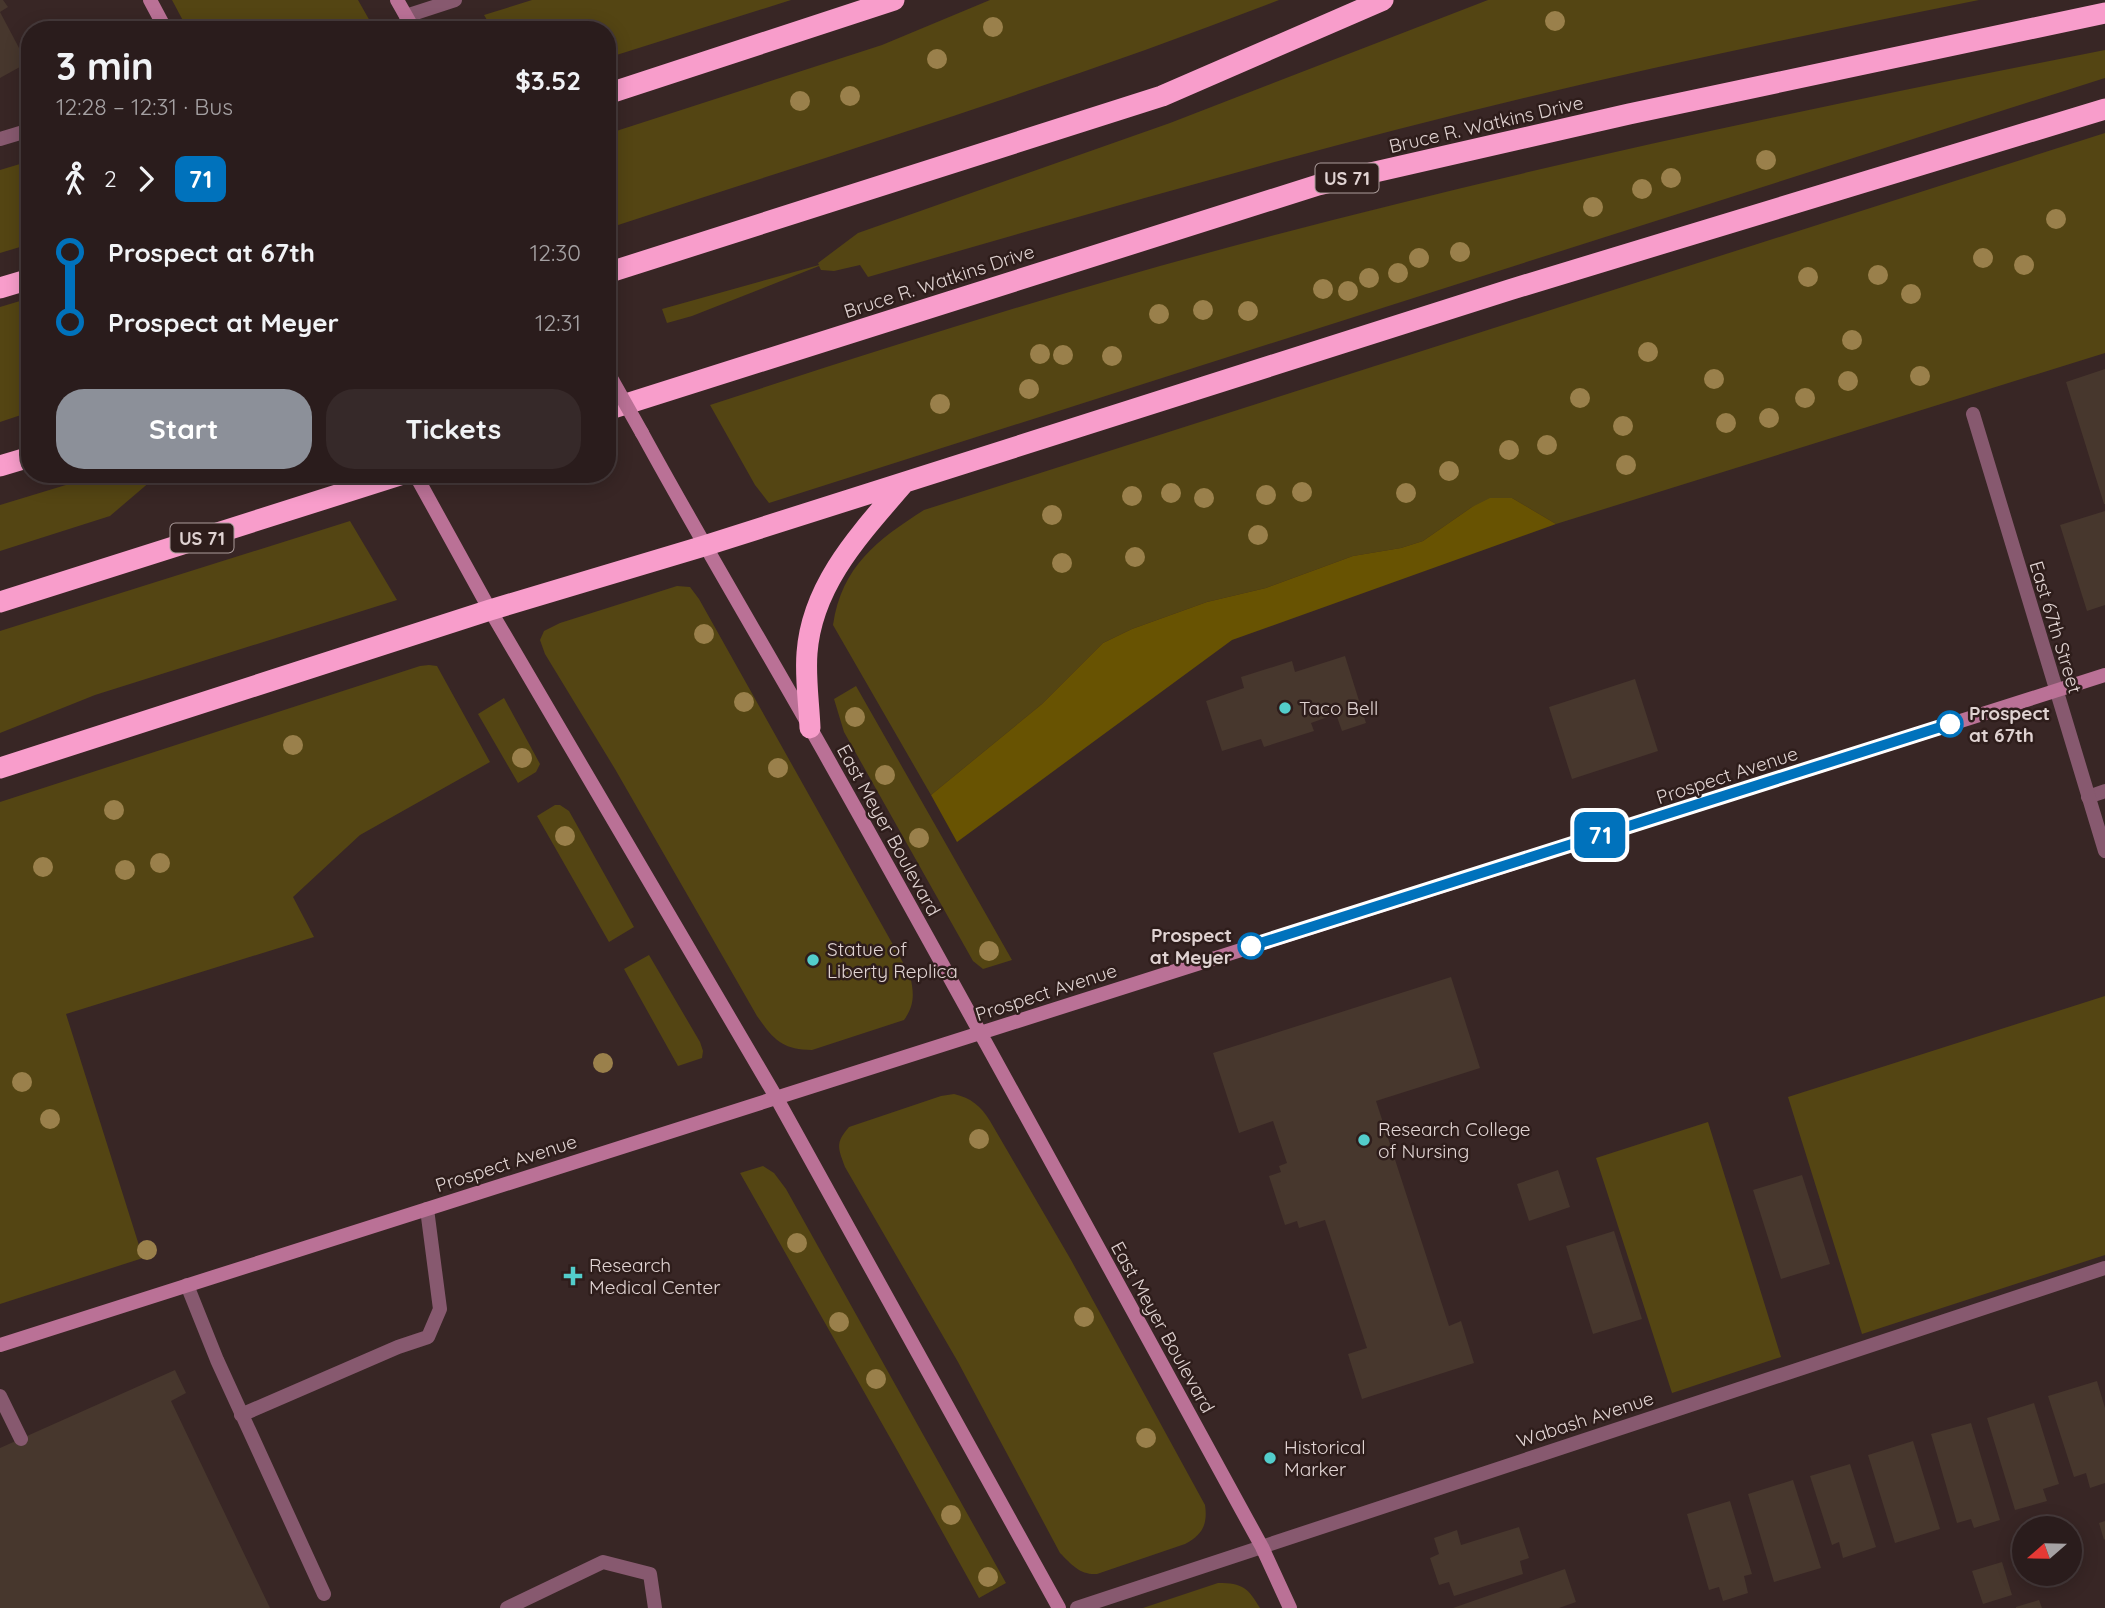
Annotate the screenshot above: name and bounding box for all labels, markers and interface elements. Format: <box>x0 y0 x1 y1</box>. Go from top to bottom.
text: 3 min <box>56 42 154 90</box>
text: $3.52 <box>515 64 581 97</box>
street label: Bruce R. Watkins Drive <box>1386 90 1586 158</box>
text: 12:28 – 12:31 · Bus <box>56 92 233 121</box>
icon: walk <box>56 160 94 198</box>
icon: forward <box>127 160 165 198</box>
road number: US 71 <box>1316 163 1378 192</box>
text: 2 <box>104 164 117 193</box>
text: 71 <box>189 164 212 194</box>
text: Prospect at 67th <box>108 236 315 269</box>
text: 12:30 <box>530 238 581 267</box>
street label: Bruce R. Watkins Drive <box>841 239 1037 323</box>
text: Prospect at Meyer <box>108 306 339 339</box>
text: 12:31 <box>535 308 581 337</box>
button: Start <box>56 389 312 469</box>
button: Tickets <box>326 389 581 469</box>
road number: US 71 <box>170 524 234 552</box>
street label: East 67th Street <box>2024 558 2088 696</box>
place label: Taco Bell <box>1299 696 1378 720</box>
marker: Taco Bell <box>1277 700 1293 716</box>
place label: Prospect at 67th <box>1969 701 2050 747</box>
marker: Prospect at 67th <box>1937 711 1963 737</box>
street label: East Meyer Boulevard <box>832 740 946 920</box>
street label: Prospect Avenue <box>1653 741 1801 809</box>
line badge: 71 <box>1568 812 1632 858</box>
text: 71 <box>1588 820 1612 850</box>
place label: Prospect at Meyer <box>1150 923 1232 969</box>
marker: Prospect at Meyer <box>1238 933 1264 959</box>
place label: Statue of Liberty Replica <box>827 937 958 983</box>
marker: Statue of Liberty Replica <box>805 952 821 968</box>
street label: Prospect Avenue <box>972 958 1120 1026</box>
place label: Research College of Nursing <box>1378 1117 1531 1163</box>
street label: Prospect Avenue <box>432 1129 580 1197</box>
marker: Research College of Nursing <box>1356 1132 1372 1148</box>
street label: East Meyer Boulevard <box>1106 1237 1220 1417</box>
place label: Research Medical Center <box>589 1253 721 1299</box>
marker: Research Medical Center <box>563 1266 583 1286</box>
street label: Wabash Avenue <box>1513 1386 1657 1452</box>
place label: Historical Marker <box>1284 1435 1366 1481</box>
marker: Historical Marker <box>1262 1450 1278 1466</box>
north arrow <box>2012 1516 2082 1586</box>
map controls <box>2012 1516 2082 1586</box>

